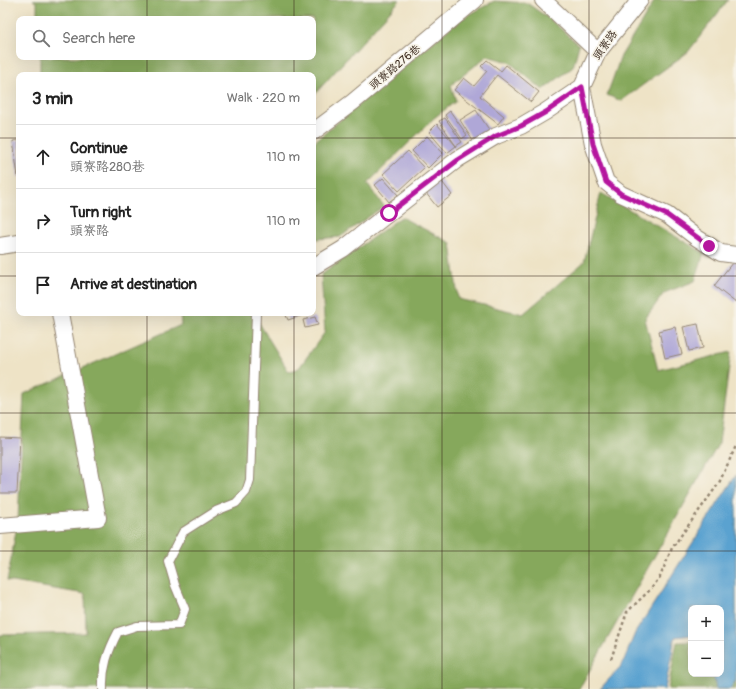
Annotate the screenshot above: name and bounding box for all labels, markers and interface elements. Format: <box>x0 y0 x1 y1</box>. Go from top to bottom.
search box <box>16 16 316 60</box>
icon: search <box>30 27 52 49</box>
street label: 頭寮路 <box>590 28 620 62</box>
text: Search here <box>62 29 135 48</box>
street label: 頭寮路276巷 <box>367 42 423 92</box>
text: 3 min <box>32 88 73 109</box>
text: Walk · 220 m <box>227 90 300 106</box>
text: Continue <box>70 139 128 158</box>
icon: ahead <box>32 146 54 168</box>
text: 110 m <box>267 149 300 165</box>
text: 頭寮路280巷 <box>70 159 145 175</box>
text: Turn right <box>70 203 131 222</box>
route start <box>380 204 398 222</box>
icon: right <box>32 210 54 232</box>
text: 110 m <box>267 213 300 229</box>
text: 頭寮路 <box>70 223 109 239</box>
route end <box>700 237 718 255</box>
icon: arrive <box>32 274 54 296</box>
text: Arrive at destination <box>70 275 197 294</box>
map controls <box>688 605 724 677</box>
button: + <box>688 605 724 641</box>
button: − <box>688 641 724 677</box>

